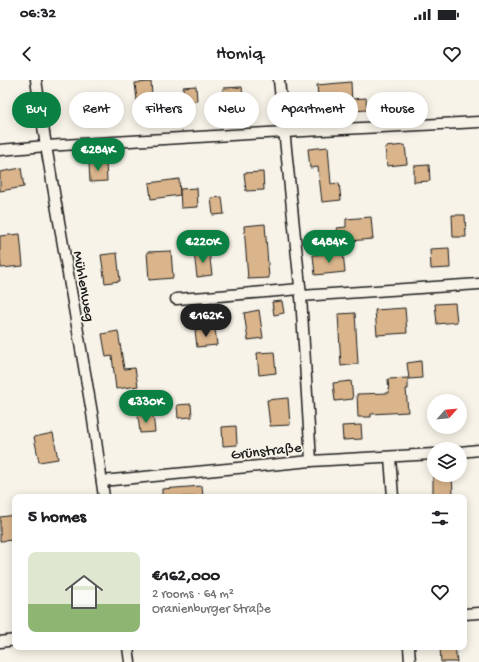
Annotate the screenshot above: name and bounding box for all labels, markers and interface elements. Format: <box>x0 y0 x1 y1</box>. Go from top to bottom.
text: 06:32 <box>20 5 56 23</box>
icon: back <box>16 43 38 65</box>
icon: heart <box>441 43 463 65</box>
text: Homiq <box>216 44 263 65</box>
chip: Buy <box>12 92 61 128</box>
chip: Rent <box>69 92 124 128</box>
chip: Filters <box>132 92 196 128</box>
chip: New <box>204 92 259 128</box>
chip: Apartment <box>267 92 358 128</box>
chip: House <box>366 92 428 128</box>
pin: €284K <box>70 138 126 172</box>
text: €284K <box>81 143 115 158</box>
pin: €220K <box>175 230 231 264</box>
pin: €484K <box>301 230 357 264</box>
text: €220K <box>185 235 221 250</box>
text: €484K <box>312 235 346 250</box>
street label: Mühlenweg <box>68 250 98 323</box>
pin: €162K <box>178 304 234 338</box>
text: €162K <box>189 309 223 324</box>
pin: €330K <box>118 390 174 424</box>
north arrow <box>427 394 467 434</box>
map controls <box>427 394 467 482</box>
text: €330K <box>128 395 164 410</box>
street label: Grünstraße <box>230 439 303 465</box>
button: layers <box>427 442 467 482</box>
icon: filters <box>429 507 451 529</box>
text: 5 homes <box>28 508 86 528</box>
text: €162,000 <box>152 567 220 587</box>
icon: home <box>60 568 108 616</box>
icon: heart <box>429 581 451 603</box>
text: 2 rooms · 64 m² <box>152 587 234 602</box>
text: Oranienburger Straße <box>152 602 271 617</box>

